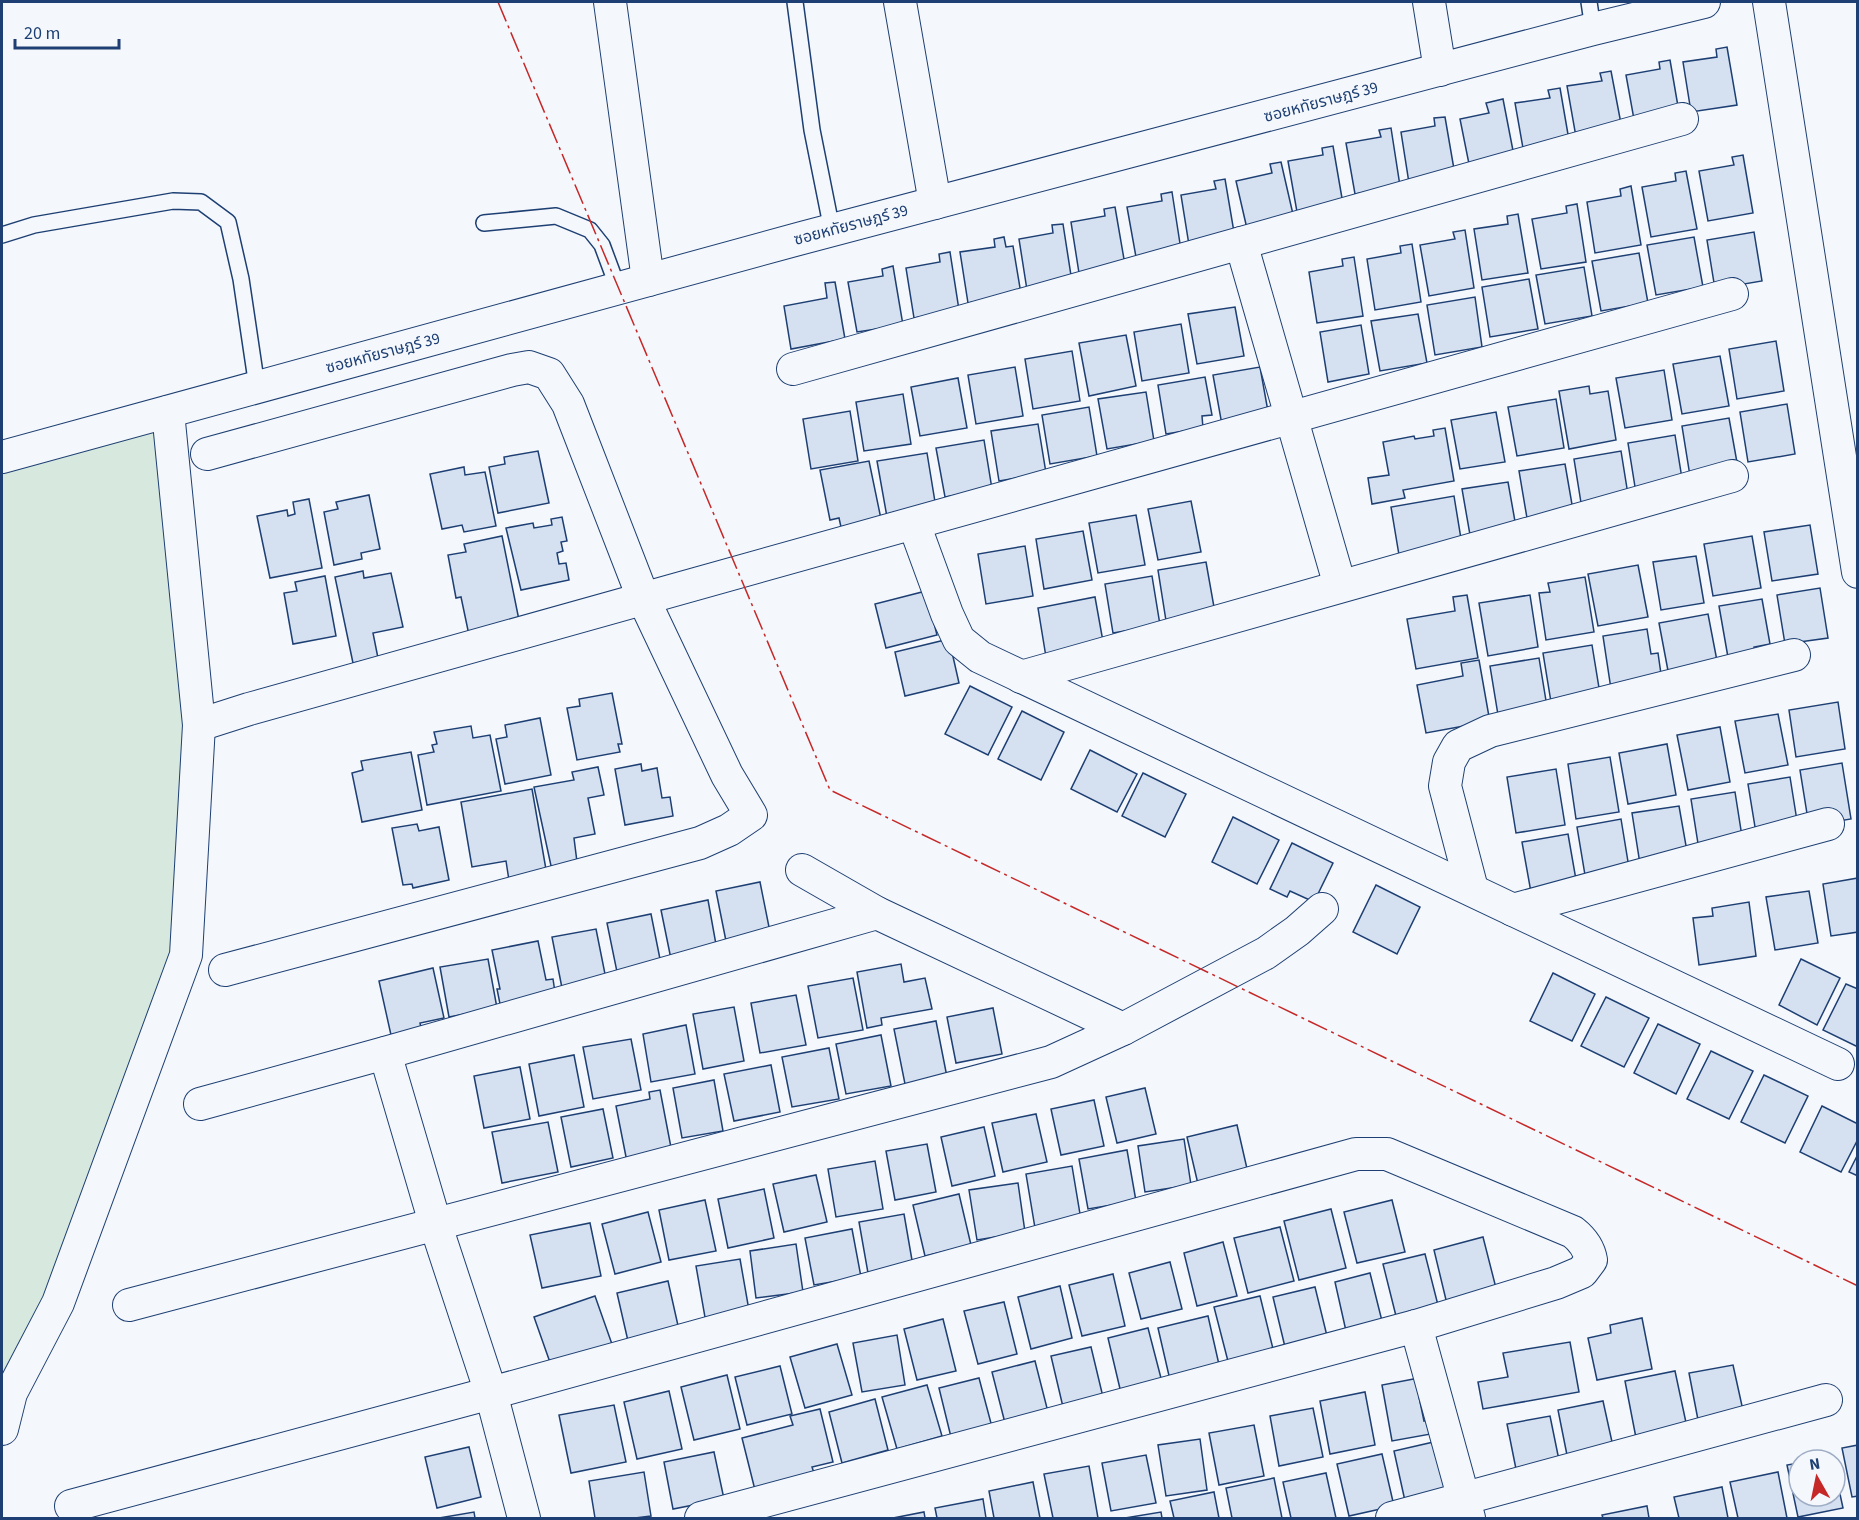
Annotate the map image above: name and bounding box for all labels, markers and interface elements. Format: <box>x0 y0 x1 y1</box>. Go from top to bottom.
scale bar <box>15 12 118 50</box>
text: 20 m <box>24 21 60 46</box>
street label: ซอยหทัยราษฎร์ 39 <box>1261 76 1381 128</box>
street label: ซอยหทัยราษฎร์ 39 <box>791 199 911 251</box>
street label: ซอยหทัยราษฎร์ 39 <box>323 327 443 379</box>
north arrow <box>1787 1448 1847 1508</box>
text: N <box>1808 1452 1822 1476</box>

